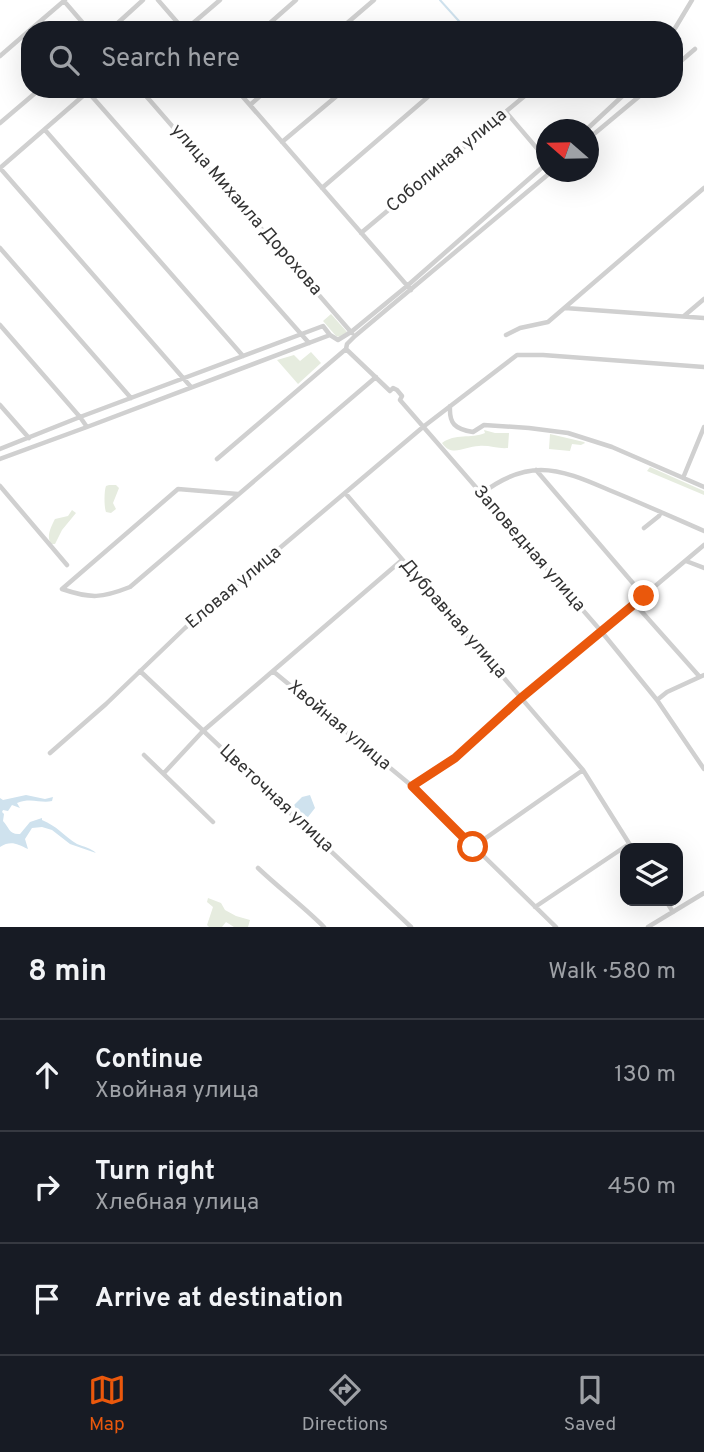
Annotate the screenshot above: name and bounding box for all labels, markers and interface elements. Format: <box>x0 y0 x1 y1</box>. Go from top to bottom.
search box <box>21 21 683 98</box>
icon: search <box>45 41 83 79</box>
text: Search here <box>101 43 240 76</box>
street label: Соболиная улица <box>382 104 512 218</box>
street label: улица Михаила Дорохова <box>165 119 327 301</box>
north arrow <box>536 119 599 182</box>
street label: Заповедная улица <box>468 481 590 617</box>
street label: Еловая улица <box>181 541 287 635</box>
street label: Дубравная улица <box>395 554 511 684</box>
route end <box>628 580 659 611</box>
street label: Хвойная улица <box>282 676 396 776</box>
street label: Цветочная улица <box>214 740 338 858</box>
route start <box>457 831 488 862</box>
map controls <box>620 843 683 906</box>
button: layers <box>620 843 683 906</box>
text: 8 min <box>28 954 107 991</box>
text: Walk · 580 m <box>548 958 676 987</box>
text: Continue <box>95 1044 203 1077</box>
icon: ahead <box>28 1056 66 1094</box>
text: 130 m <box>614 1061 676 1090</box>
text: Хвойная улица <box>95 1077 259 1106</box>
text: Turn right <box>95 1156 215 1189</box>
icon: right <box>28 1168 66 1206</box>
text: 450 m <box>608 1173 676 1202</box>
text: Хлебная улица <box>95 1189 259 1218</box>
icon: arrive <box>28 1280 66 1318</box>
text: Arrive at destination <box>95 1283 343 1316</box>
tab: Map <box>88 1371 126 1437</box>
tab: Directions <box>302 1371 388 1437</box>
tab: Saved <box>564 1371 616 1437</box>

